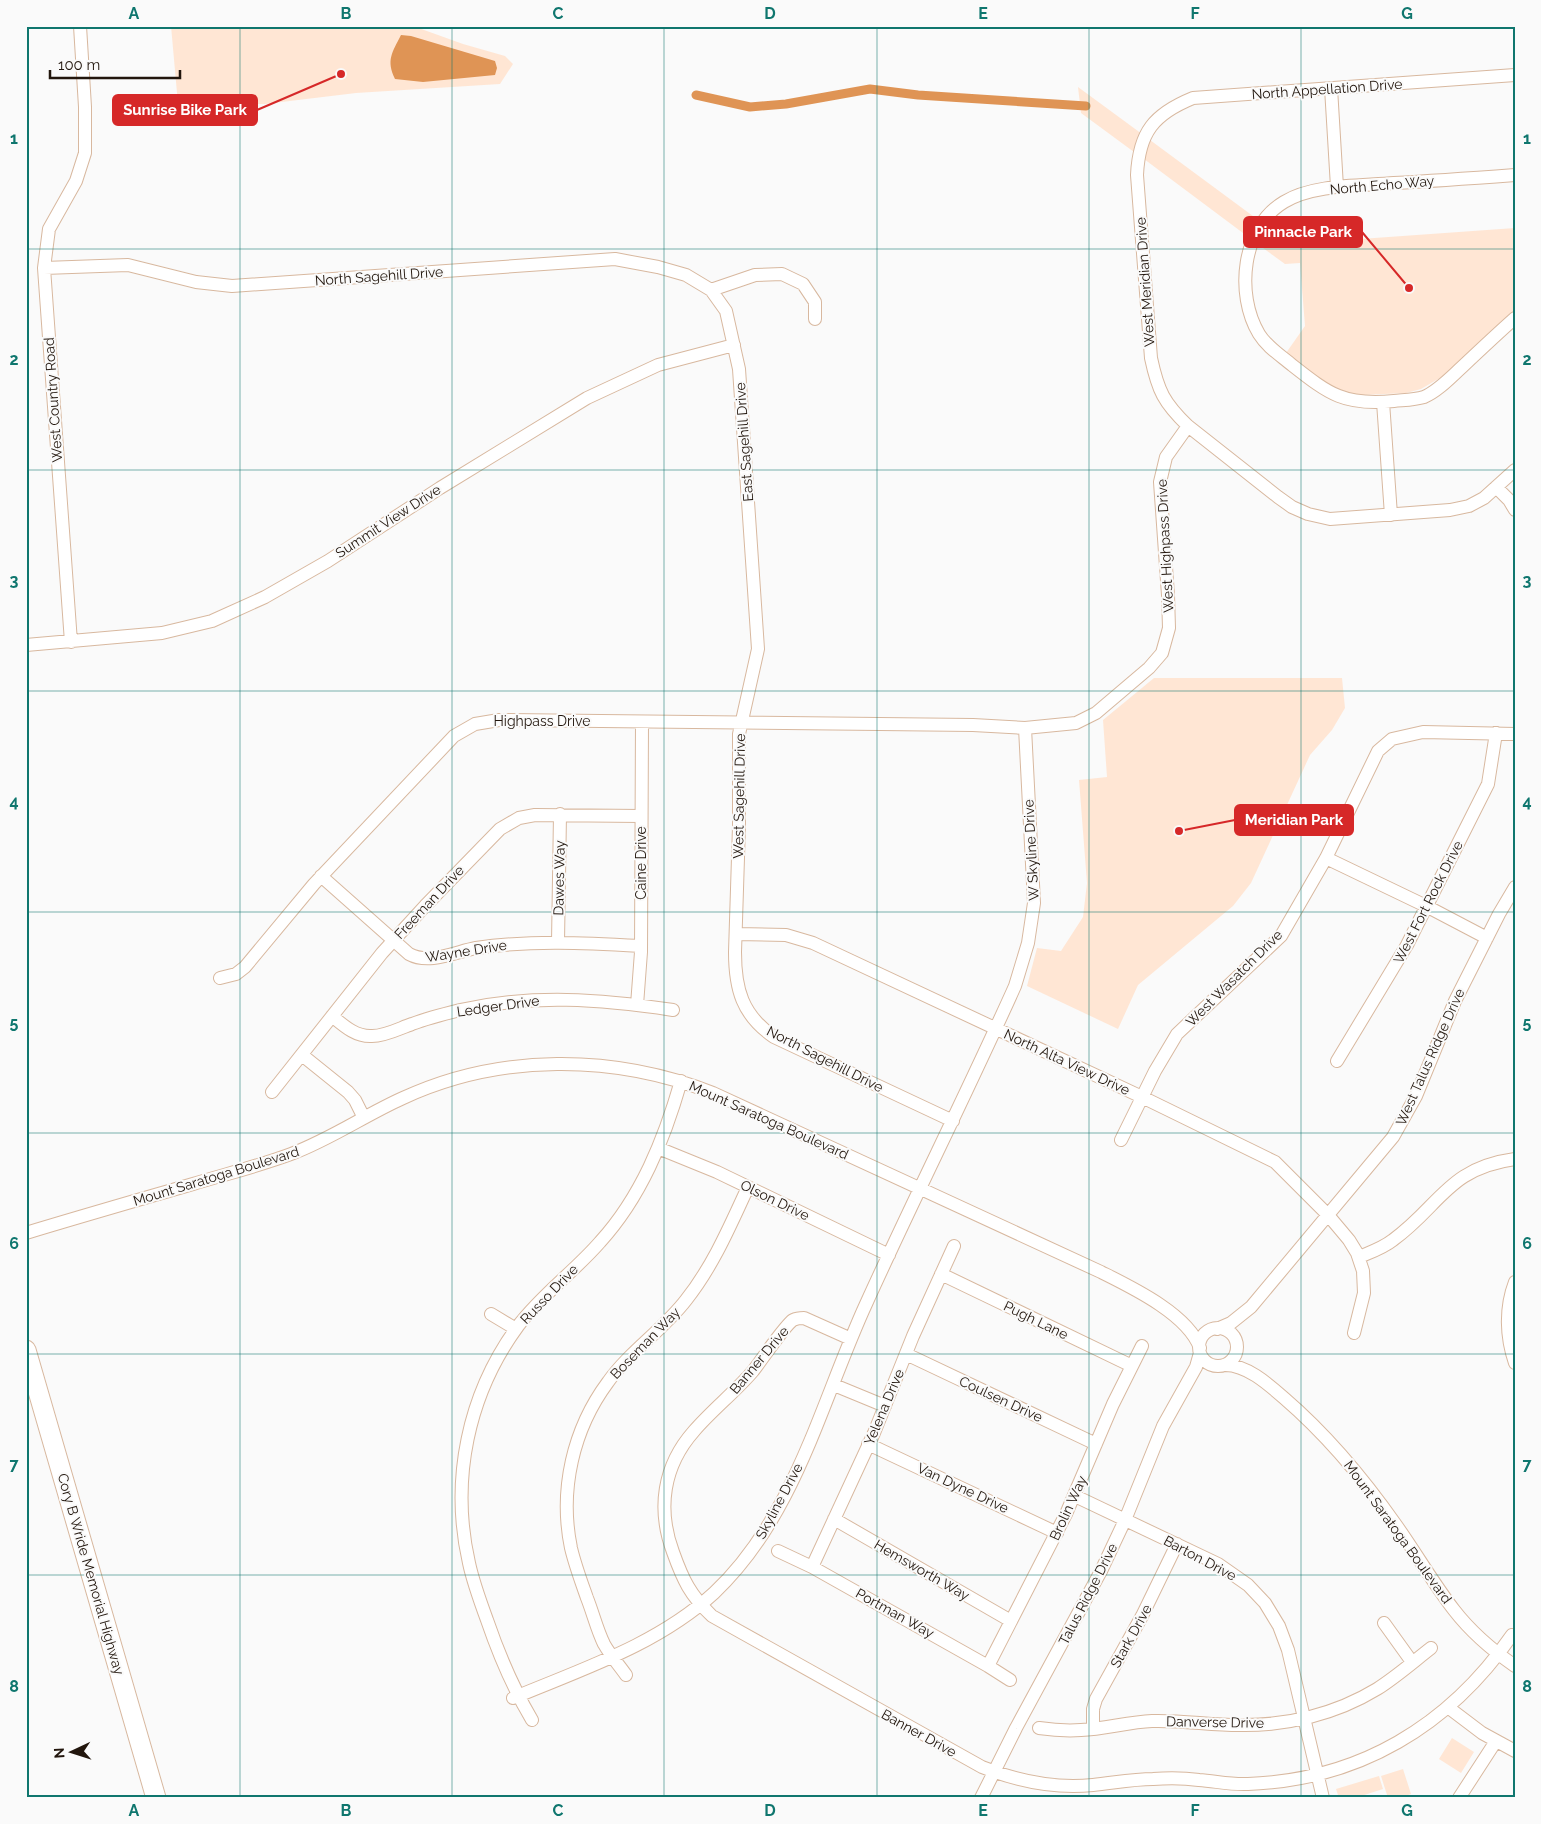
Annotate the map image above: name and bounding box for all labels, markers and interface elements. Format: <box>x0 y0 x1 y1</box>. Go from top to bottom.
text: A <box>129 4 140 23</box>
text: B <box>341 4 352 23</box>
text: C <box>553 4 564 23</box>
text: D <box>764 4 776 23</box>
text: E <box>978 4 988 23</box>
text: F <box>1190 4 1200 23</box>
text: G <box>1401 4 1413 23</box>
scale bar <box>50 48 180 80</box>
text: 100 m <box>58 56 100 74</box>
street label: North Appellation Drive <box>1251 76 1403 102</box>
callout: Sunrise Bike Park <box>113 95 257 125</box>
text: Sunrise Bike Park <box>123 101 247 119</box>
text: 1 <box>10 129 18 148</box>
text: 1 <box>1523 129 1531 148</box>
street label: North Echo Way <box>1329 172 1435 198</box>
street label: West Meridian Drive <box>1132 217 1158 347</box>
callout: Pinnacle Park <box>1244 217 1362 247</box>
text: Pinnacle Park <box>1254 223 1352 241</box>
street label: North Sagehill Drive <box>314 264 444 288</box>
street label: West Country Road <box>41 337 65 463</box>
text: 2 <box>9 350 19 369</box>
text: 2 <box>1522 350 1532 369</box>
street label: East Sagehill Drive <box>732 382 756 502</box>
street label: West Highpass Drive <box>1154 479 1176 613</box>
street label: Summit View Drive <box>333 481 443 561</box>
text: 3 <box>10 571 19 590</box>
text: 3 <box>1523 571 1532 590</box>
street label: Highpass Drive <box>494 713 590 729</box>
street label: West Sagehill Drive <box>730 733 748 859</box>
text: 4 <box>9 792 19 811</box>
text: 4 <box>1522 792 1532 811</box>
street label: W Skyline Drive <box>1020 799 1042 901</box>
callout: Meridian Park <box>1235 805 1353 835</box>
text: Meridian Park <box>1245 811 1344 829</box>
street label: Caine Drive <box>633 826 649 900</box>
street label: West Fort Rock Drive <box>1390 838 1466 966</box>
street label: Dawes Way <box>550 840 568 916</box>
street label: Freeman Drive <box>391 862 467 942</box>
street label: West Wasatch Drive <box>1182 926 1286 1030</box>
street label: Wayne Drive <box>424 937 508 965</box>
street label: West Talus Ridge Drive <box>1393 986 1467 1128</box>
street label: Ledger Drive <box>456 992 540 1020</box>
text: 5 <box>10 1013 19 1032</box>
text: 5 <box>1523 1013 1532 1032</box>
street label: North Sagehill Drive <box>764 1023 886 1095</box>
street label: North Alta View Drive <box>1001 1026 1133 1098</box>
street label: Mount Saratoga Boulevard <box>687 1078 851 1162</box>
street label: Mount Saratoga Boulevard <box>131 1143 301 1209</box>
street label: Olson Drive <box>738 1176 812 1224</box>
text: 6 <box>9 1234 19 1253</box>
text: 6 <box>1522 1234 1532 1253</box>
street label: Russo Drive <box>517 1261 581 1327</box>
street label: Pugh Lane <box>1001 1298 1071 1342</box>
street label: Boseman Way <box>607 1304 683 1382</box>
street label: Banner Drive <box>726 1323 792 1397</box>
street label: Yelena Drive <box>861 1367 907 1447</box>
street label: Coulsen Drive <box>957 1373 1045 1425</box>
text: 7 <box>10 1455 19 1474</box>
text: 7 <box>1523 1455 1532 1474</box>
street label: Mount Saratoga Boulevard <box>1341 1457 1455 1607</box>
street label: Skyline Drive <box>752 1460 806 1542</box>
street label: Van Dyne Drive <box>915 1460 1011 1516</box>
street label: Cory B Wride Memorial Highway <box>55 1471 128 1677</box>
street label: Brolin Way <box>1046 1473 1090 1543</box>
street label: Barton Drive <box>1161 1532 1239 1584</box>
street label: Hemsworth Way <box>872 1536 973 1604</box>
street label: Talus Ridge Drive <box>1055 1541 1121 1647</box>
street label: Portman Way <box>853 1585 937 1641</box>
street label: Stark Drive <box>1107 1602 1155 1670</box>
text: 8 <box>9 1677 19 1696</box>
text: 8 <box>1522 1677 1532 1696</box>
street label: Banner Drive <box>879 1706 959 1760</box>
street label: Danverse Drive <box>1166 1713 1264 1731</box>
north arrow <box>48 1726 98 1776</box>
text: N <box>51 1747 67 1759</box>
text: A <box>129 1801 140 1820</box>
text: B <box>341 1801 352 1820</box>
text: C <box>553 1801 564 1820</box>
text: D <box>764 1801 776 1820</box>
text: E <box>978 1801 988 1820</box>
text: F <box>1190 1801 1200 1820</box>
text: G <box>1401 1801 1413 1820</box>

